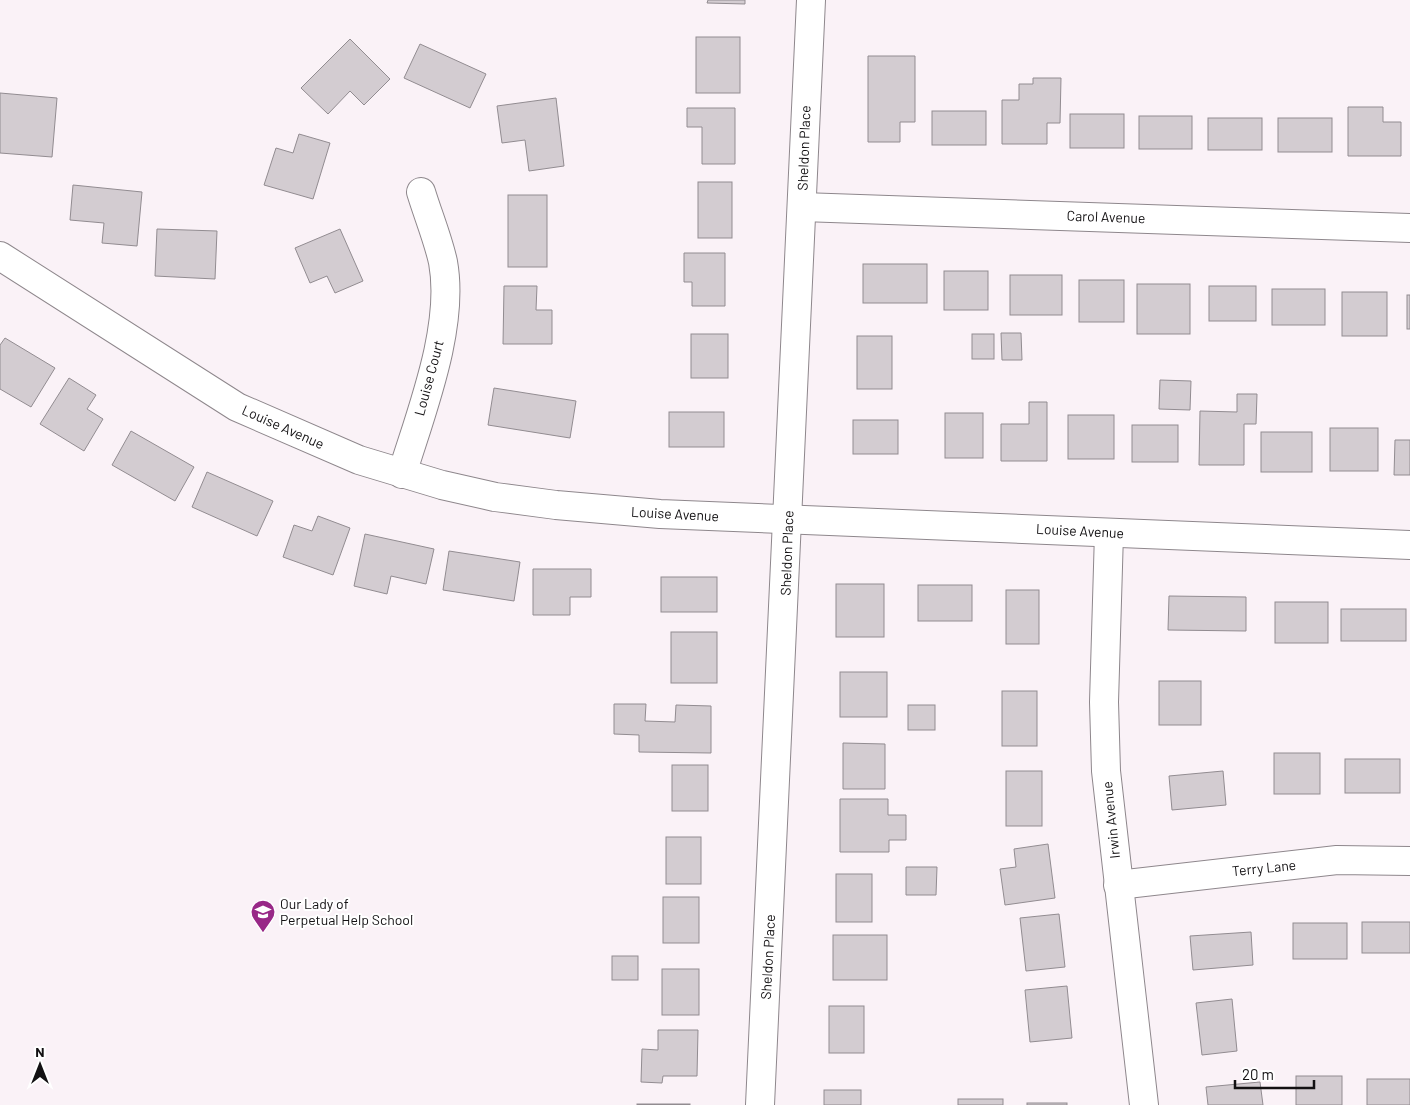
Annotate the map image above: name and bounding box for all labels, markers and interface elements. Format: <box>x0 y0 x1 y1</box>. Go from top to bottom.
street label: Sheldon Place <box>794 105 813 191</box>
street label: Carol Avenue <box>1066 207 1146 226</box>
street label: Louise Court <box>410 338 447 418</box>
street label: Louise Avenue <box>239 401 327 452</box>
street label: Louise Avenue <box>631 503 719 524</box>
street label: Sheldon Place <box>777 510 796 596</box>
street label: Louise Avenue <box>1036 520 1124 541</box>
street label: Irwin Avenue <box>1098 781 1123 860</box>
street label: Terry Lane <box>1231 856 1297 879</box>
place label: Our Lady of Perpetual Help School <box>280 895 413 928</box>
school or university icon: Our Lady of Perpetual Help School <box>250 899 276 933</box>
street label: Sheldon Place <box>757 914 778 1000</box>
north arrow <box>15 1040 65 1090</box>
text: N <box>35 1043 45 1060</box>
scale bar <box>1235 1058 1314 1090</box>
text: 20 m <box>1242 1065 1274 1083</box>

